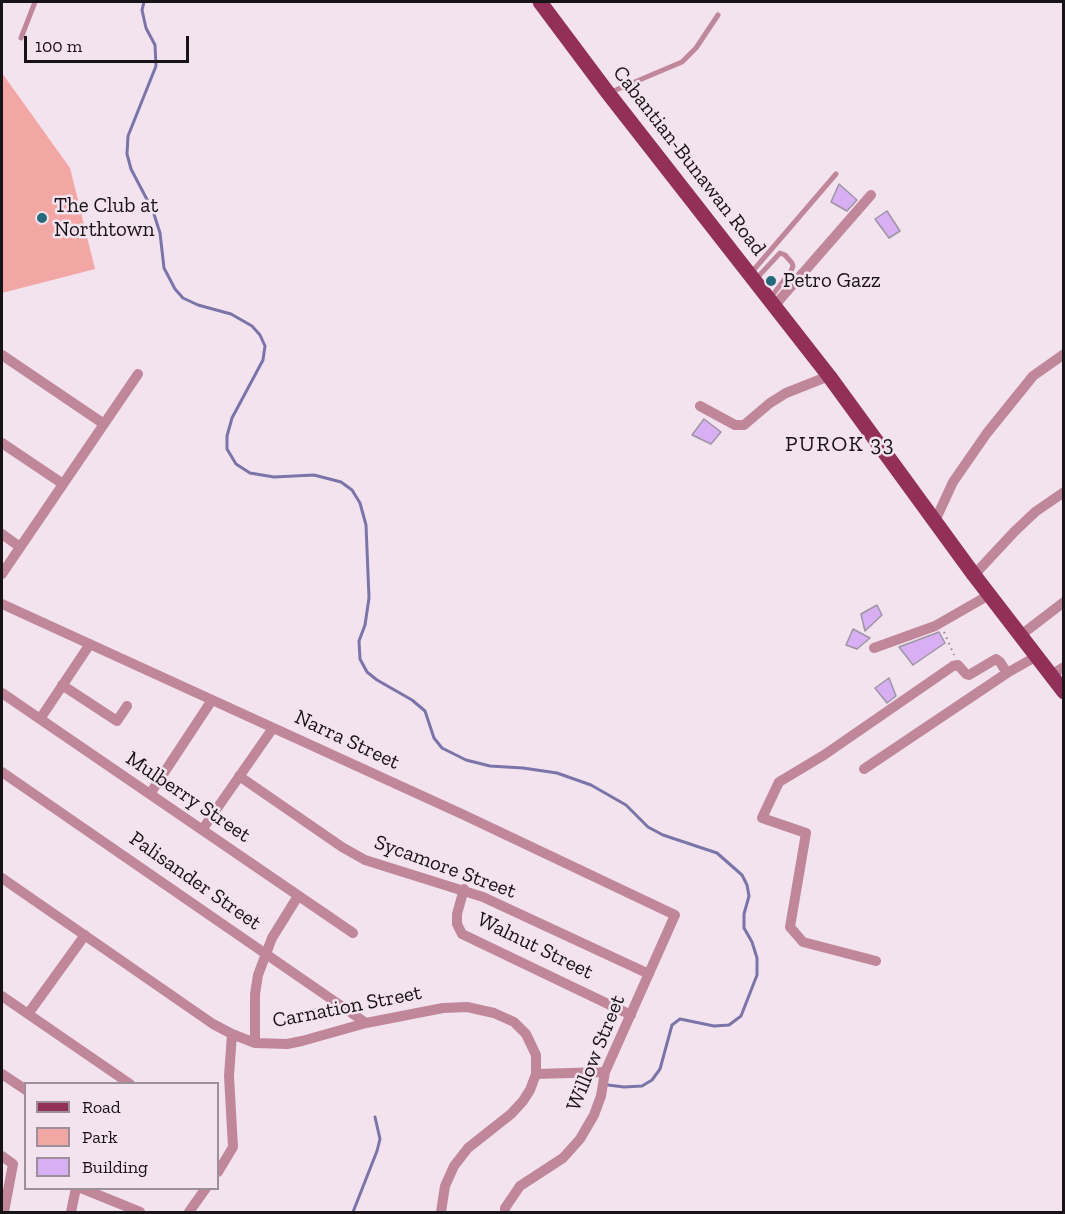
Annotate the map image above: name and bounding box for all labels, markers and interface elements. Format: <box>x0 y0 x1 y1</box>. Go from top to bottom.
scale bar <box>27 24 192 62</box>
text: 100 m <box>35 35 82 57</box>
street label: Cabantian-Bunawan Road <box>607 61 771 261</box>
place label: The Club at Northtown <box>54 193 158 243</box>
marker: The Club at Northtown <box>35 211 49 225</box>
place label: Petro Gazz <box>783 268 881 294</box>
marker: Petro Gazz <box>764 274 778 288</box>
district label: PUROK 33 <box>785 432 895 458</box>
street label: Narra Street <box>290 705 404 775</box>
street label: Mulberry Street <box>121 746 255 848</box>
street label: Palisander Street <box>124 826 266 936</box>
street label: Sycamore Street <box>371 830 519 904</box>
street label: Walnut Street <box>473 907 597 985</box>
street label: Carnation Street <box>270 980 424 1034</box>
street label: Willow Street <box>561 991 631 1115</box>
legend <box>24 1082 219 1190</box>
text: Road <box>82 1096 121 1118</box>
text: Park <box>82 1126 118 1148</box>
text: Building <box>82 1156 148 1178</box>

